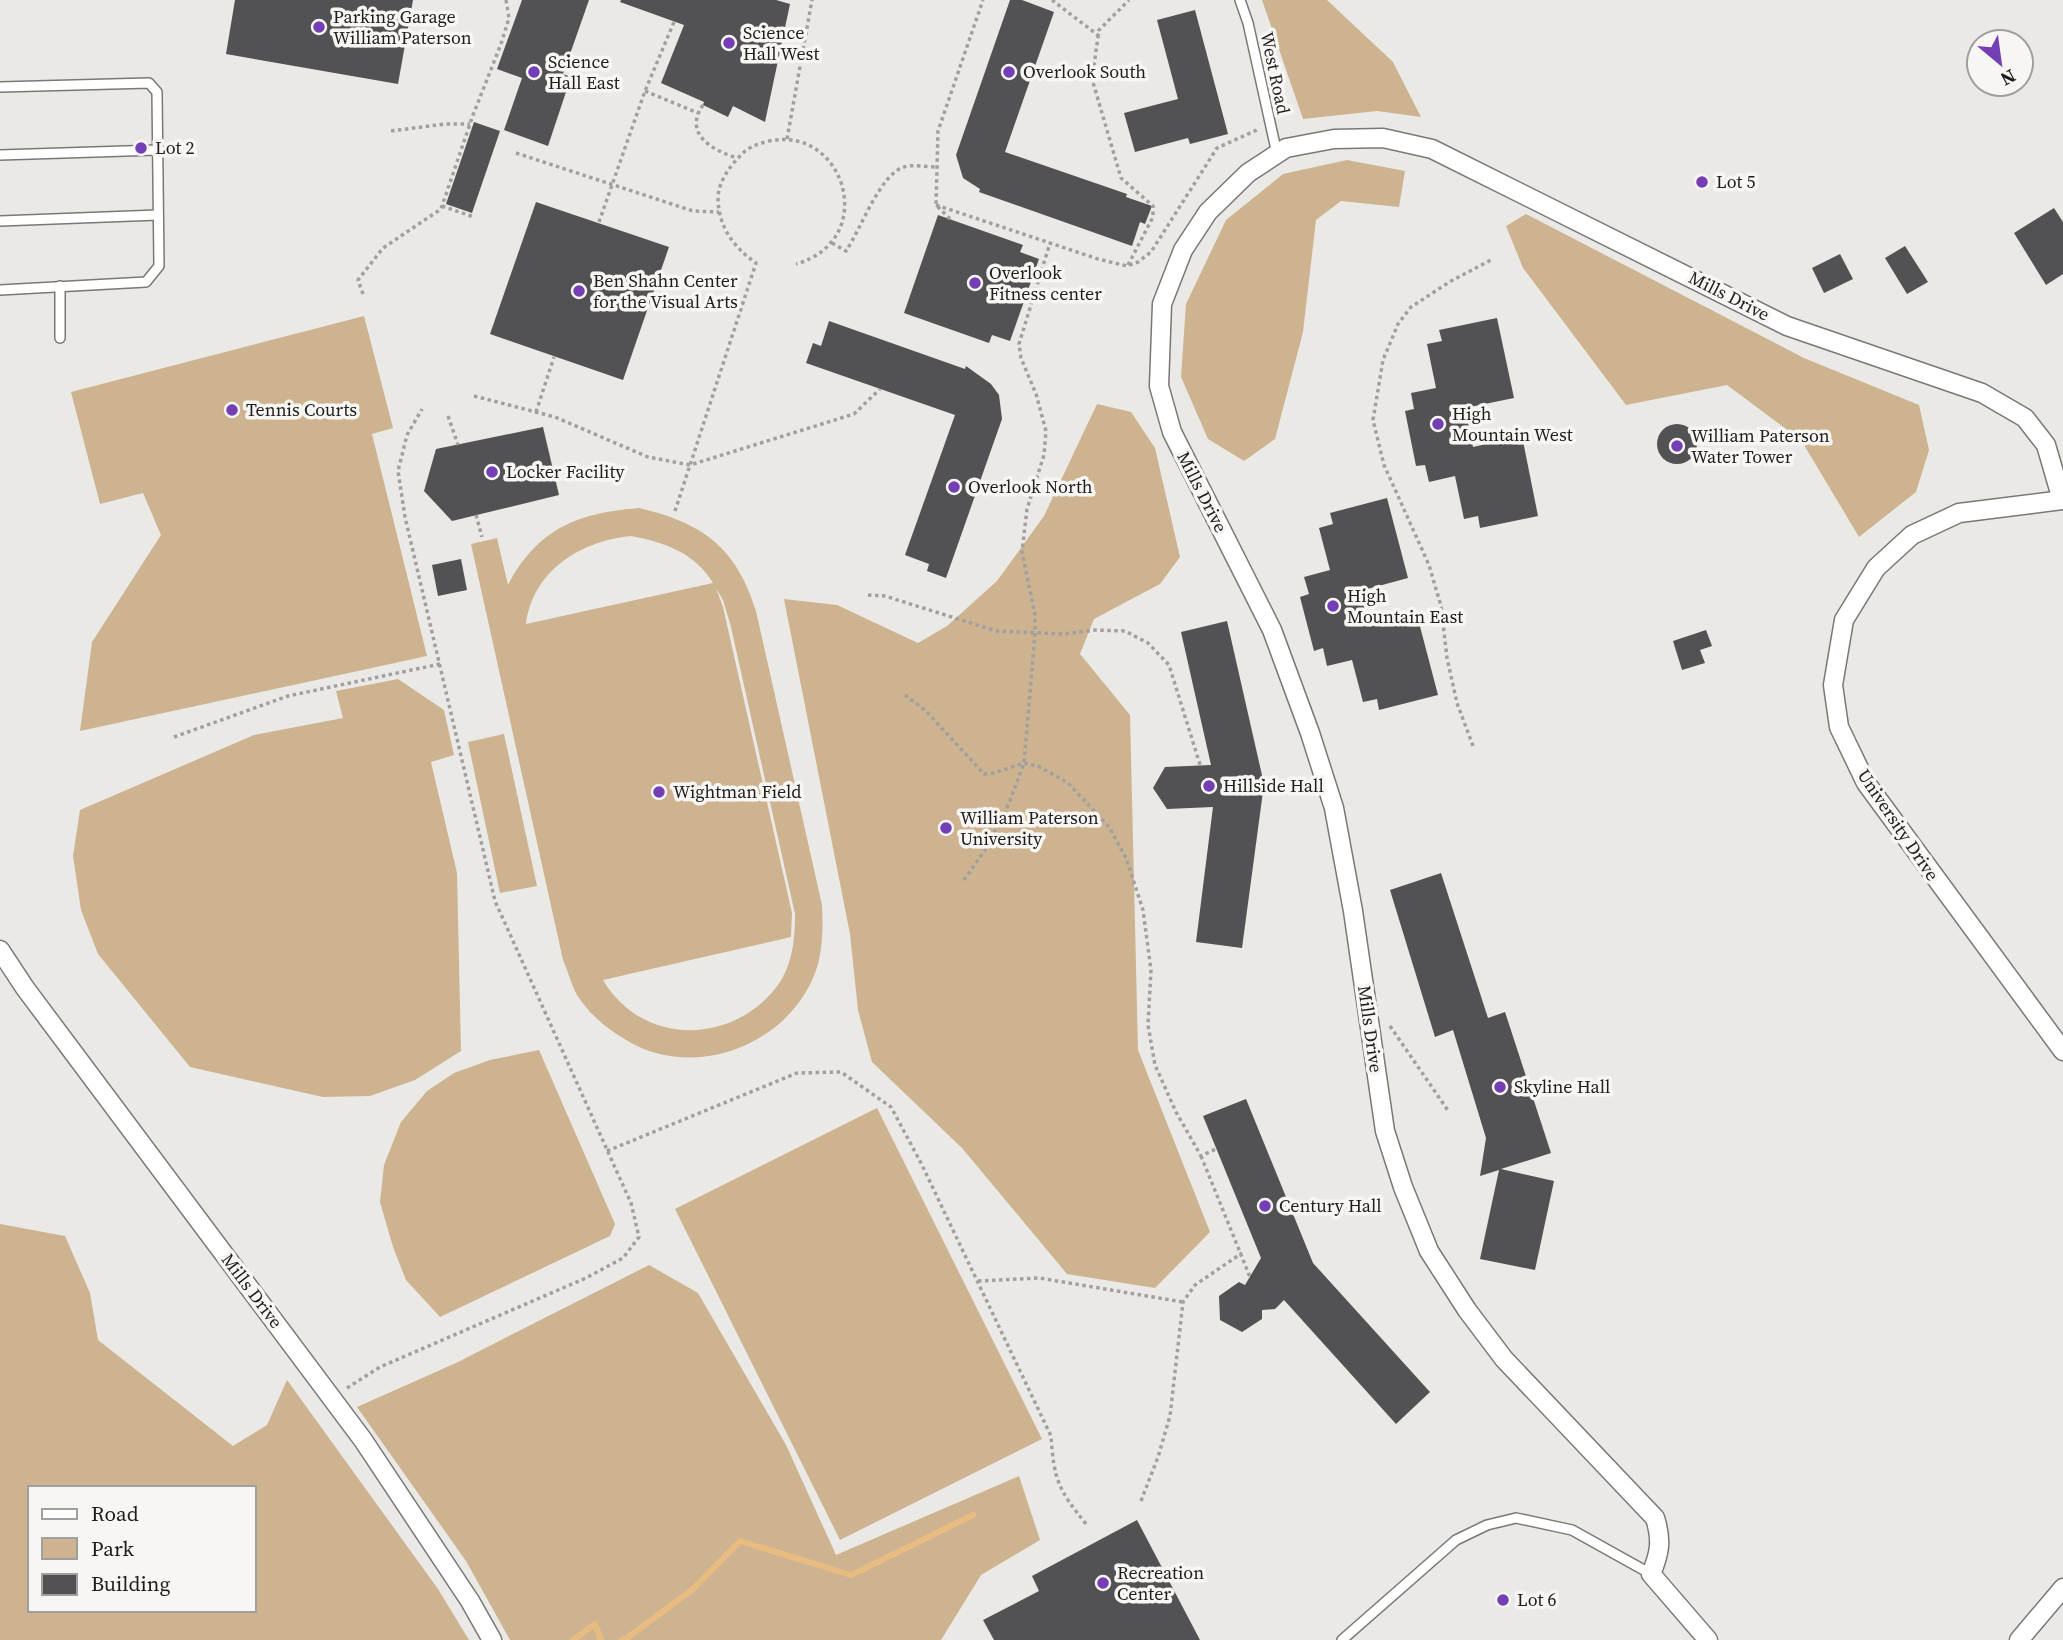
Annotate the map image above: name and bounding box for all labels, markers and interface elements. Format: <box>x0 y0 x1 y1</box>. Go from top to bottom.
place label: Parking Garage William Paterson <box>333 4 472 50</box>
marker: Parking Garage William Paterson <box>311 19 327 35</box>
place label: Science Hall West <box>743 20 819 66</box>
north arrow <box>1965 28 2035 98</box>
street label: West Road <box>1255 29 1296 117</box>
marker: Science Hall West <box>721 35 737 51</box>
place label: Science Hall East <box>548 49 620 95</box>
place label: Overlook South <box>1023 59 1146 84</box>
text: N <box>1996 63 2021 93</box>
marker: Science Hall East <box>526 64 542 80</box>
marker: Overlook South <box>1001 64 1017 80</box>
place label: Lot 2 <box>155 135 194 160</box>
marker: Lot 2 <box>133 140 149 156</box>
place label: Lot 5 <box>1716 169 1755 194</box>
marker: Lot 5 <box>1694 174 1710 190</box>
place label: Overlook Fitness center <box>989 260 1102 306</box>
street label: Mills Drive <box>1684 265 1774 327</box>
place label: Ben Shahn Center for the Visual Arts <box>593 268 738 314</box>
marker: Overlook Fitness center <box>967 275 983 291</box>
marker: Ben Shahn Center for the Visual Arts <box>571 283 587 299</box>
place label: Tennis Courts <box>246 397 357 422</box>
place label: High Mountain West <box>1452 401 1573 447</box>
marker: Tennis Courts <box>224 402 240 418</box>
marker: High Mountain West <box>1430 416 1446 432</box>
place label: William Paterson Water Tower <box>1691 423 1830 469</box>
marker: William Paterson Water Tower <box>1669 438 1685 454</box>
street label: Mills Drive <box>1171 447 1233 537</box>
place label: Locker Facility <box>506 459 625 484</box>
marker: Locker Facility <box>484 464 500 480</box>
place label: Overlook North <box>968 474 1093 499</box>
marker: Overlook North <box>946 479 962 495</box>
place label: High Mountain East <box>1347 583 1463 629</box>
marker: High Mountain East <box>1325 598 1341 614</box>
street label: University Drive <box>1852 764 1945 885</box>
place label: Hillside Hall <box>1223 773 1324 798</box>
marker: Hillside Hall <box>1201 778 1217 794</box>
place label: Wightman Field <box>673 779 802 804</box>
marker: Wightman Field <box>651 784 667 800</box>
place label: William Paterson University <box>960 805 1099 851</box>
marker: William Paterson University <box>938 820 954 836</box>
street label: Mills Drive <box>1352 984 1389 1074</box>
place label: Skyline Hall <box>1514 1074 1610 1099</box>
marker: Skyline Hall <box>1492 1079 1508 1095</box>
place label: Century Hall <box>1279 1193 1382 1218</box>
marker: Century Hall <box>1257 1198 1273 1214</box>
street label: Mills Drive <box>216 1248 289 1333</box>
legend <box>28 1486 256 1612</box>
text: Road <box>91 1499 139 1528</box>
text: Park <box>91 1534 135 1563</box>
place label: Recreation Center <box>1117 1560 1204 1606</box>
text: Building <box>91 1569 170 1598</box>
marker: Recreation Center <box>1095 1575 1111 1591</box>
place label: Lot 6 <box>1517 1587 1556 1612</box>
marker: Lot 6 <box>1495 1592 1511 1608</box>

